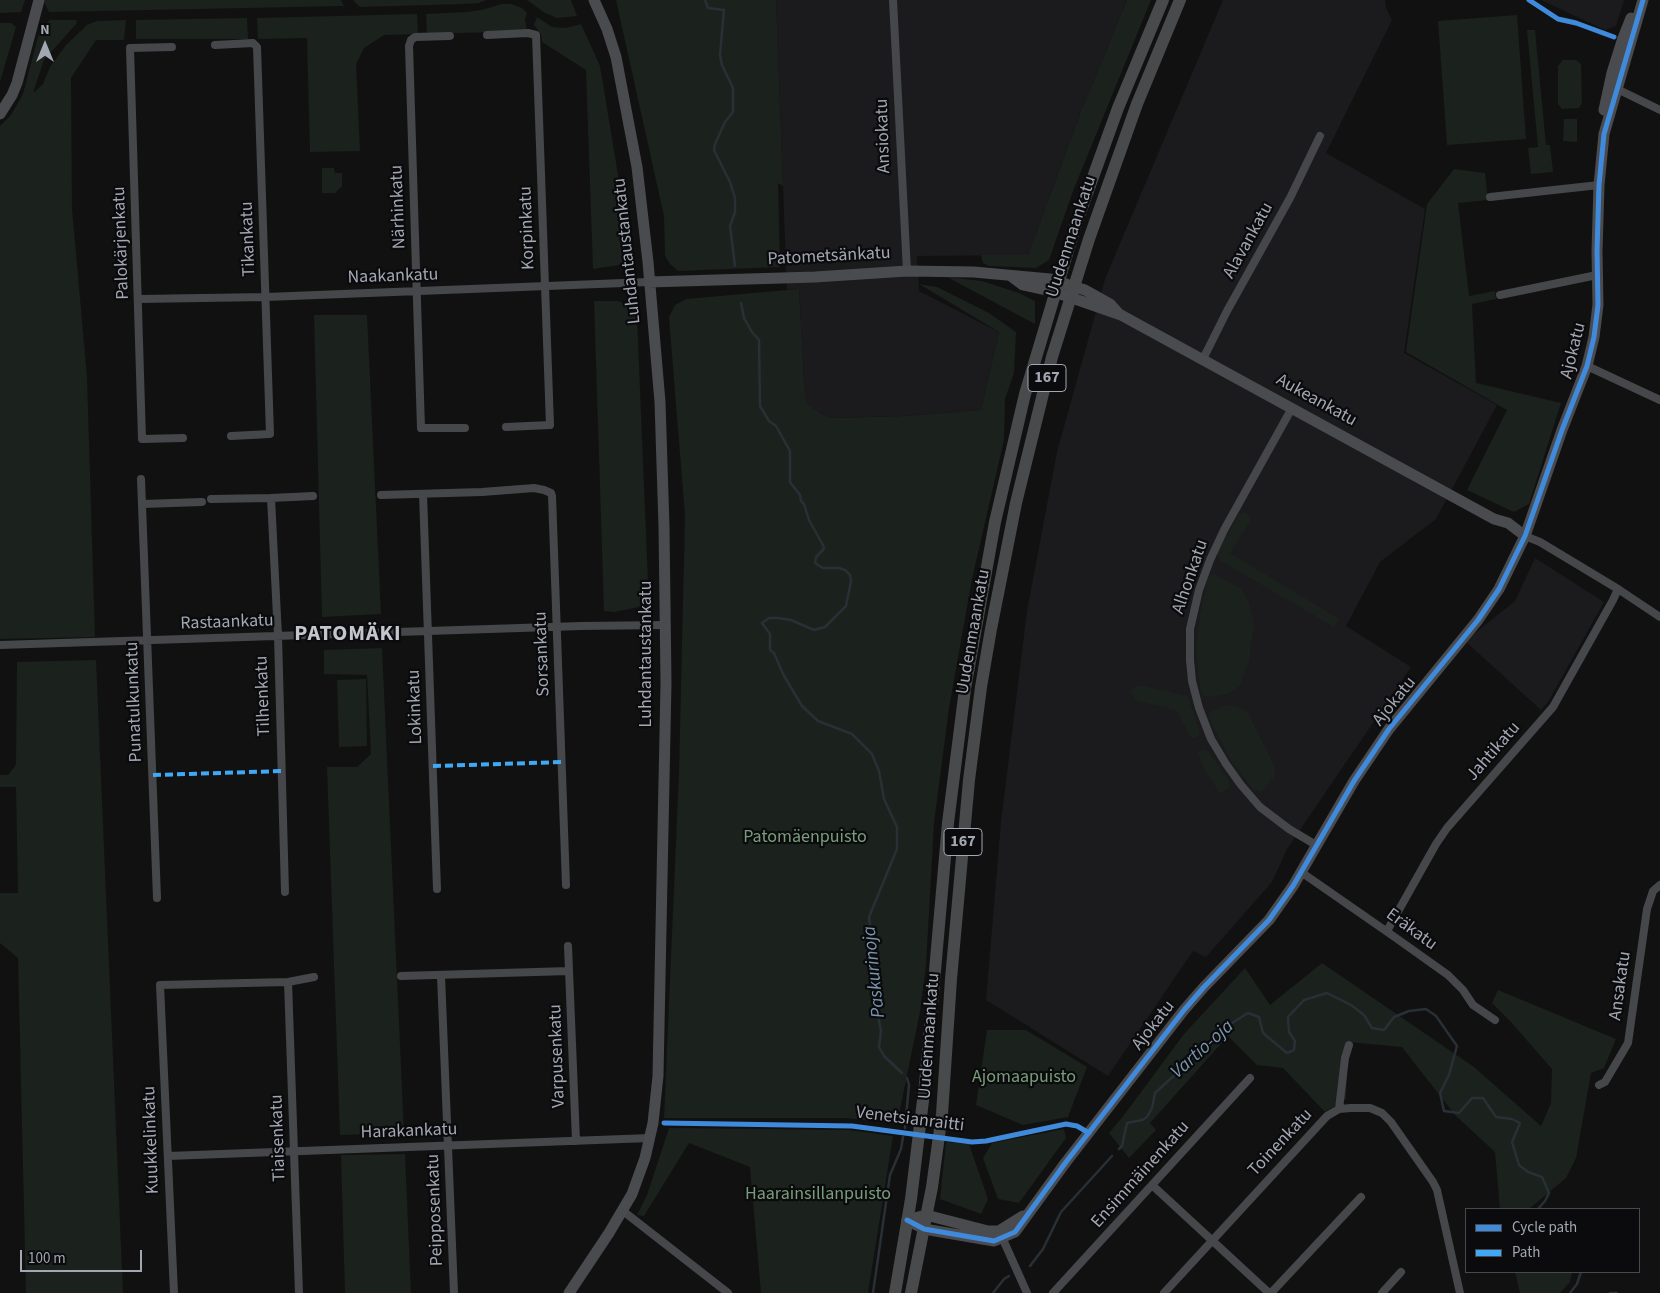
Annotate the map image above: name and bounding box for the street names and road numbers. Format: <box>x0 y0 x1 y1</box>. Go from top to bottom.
street label: Ansiokatu <box>872 98 896 174</box>
street label: Närhinkatu <box>387 164 411 250</box>
street label: Uudenmaankatu <box>1042 174 1102 300</box>
street label: Luhdantaustankatu <box>610 177 646 325</box>
street label: Palokärjenkatu <box>109 186 135 300</box>
street label: Korpinkatu <box>516 186 540 270</box>
street label: Alavankatu <box>1219 199 1279 283</box>
street label: Tikankatu <box>237 201 261 277</box>
street label: Patometsänkatu <box>767 243 891 271</box>
street label: Naakankatu <box>347 265 439 289</box>
street label: Ajokatu <box>1557 321 1591 381</box>
road number: 167 <box>1028 364 1066 392</box>
street label: Aukeankatu <box>1272 370 1360 432</box>
street label: Alhonkatu <box>1168 537 1214 617</box>
street label: Uudenmaankatu <box>952 568 996 696</box>
street label: Luhdantaustankatu <box>636 581 658 727</box>
street label: Rastaankatu <box>180 611 274 635</box>
street label: Sorsankatu <box>531 611 555 697</box>
street label: Punatulkunkatu <box>122 641 148 763</box>
street label: Tilhenkatu <box>252 655 276 737</box>
street label: Lokinkatu <box>404 669 428 745</box>
street label: Ajokatu <box>1369 673 1421 731</box>
street label: Jahtikatu <box>1462 718 1526 786</box>
road number: 167 <box>944 829 982 856</box>
street label: Eräkatu <box>1381 904 1441 956</box>
street label: Ansakatu <box>1605 950 1637 1022</box>
street label: Uudenmaankatu <box>915 972 945 1100</box>
street label: Ajokatu <box>1128 997 1180 1055</box>
street label: Varpusenkatu <box>545 1004 571 1108</box>
street label: Kuukkelinkatu <box>139 1085 165 1195</box>
street label: Tiaisenkatu <box>267 1094 291 1182</box>
street label: Venetsianraitti <box>855 1103 965 1137</box>
street label: Toinenkatu <box>1244 1105 1318 1181</box>
street label: Ensimmäinenkatu <box>1087 1117 1195 1233</box>
street label: Harakankatu <box>360 1120 458 1144</box>
street label: Peipposenkatu <box>423 1153 449 1267</box>

